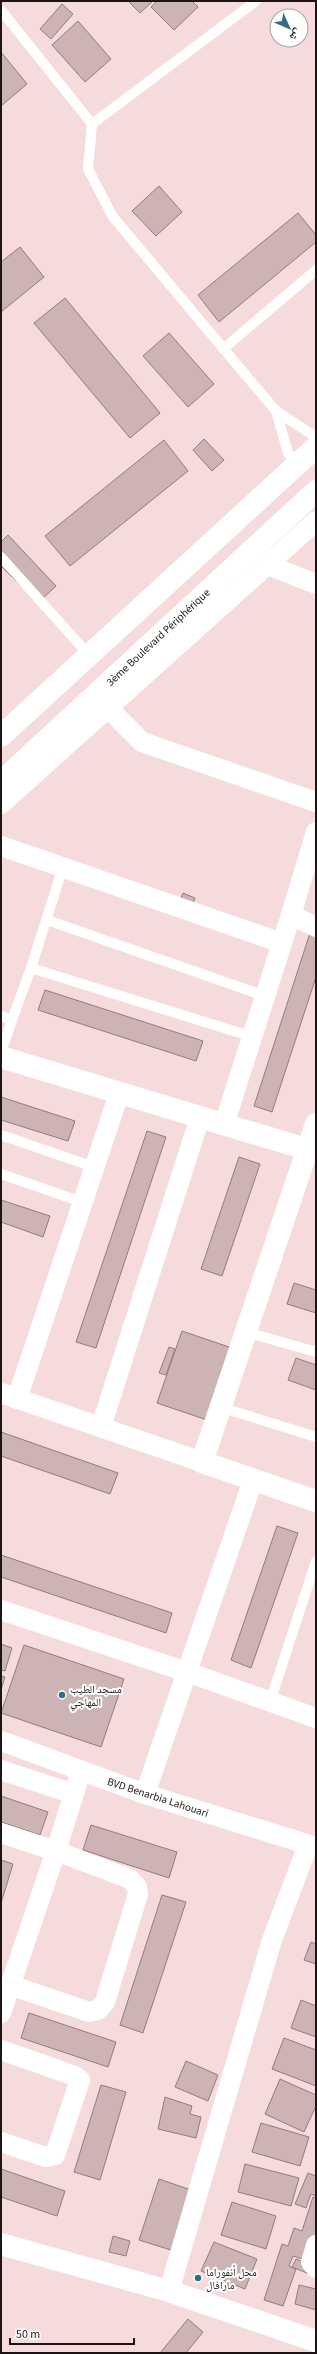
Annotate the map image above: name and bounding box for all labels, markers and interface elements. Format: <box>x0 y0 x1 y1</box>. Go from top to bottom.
north arrow <box>269 8 309 48</box>
text: ش <box>286 25 305 44</box>
street label: 3ème Boulevard Périphérique <box>103 585 214 689</box>
place label: مسجد الطيب المهاجي <box>70 1682 122 1711</box>
marker: مسجد الطيب المهاجي <box>57 1690 67 1700</box>
street label: BVD Benarbia Lahouari <box>105 1774 210 1821</box>
place label: محل أنفوراما مارافال <box>206 2265 257 2293</box>
marker: محل أنفوراما مارافال <box>193 2273 203 2283</box>
scale bar <box>10 2320 134 2346</box>
text: 50 m <box>16 2326 40 2343</box>

